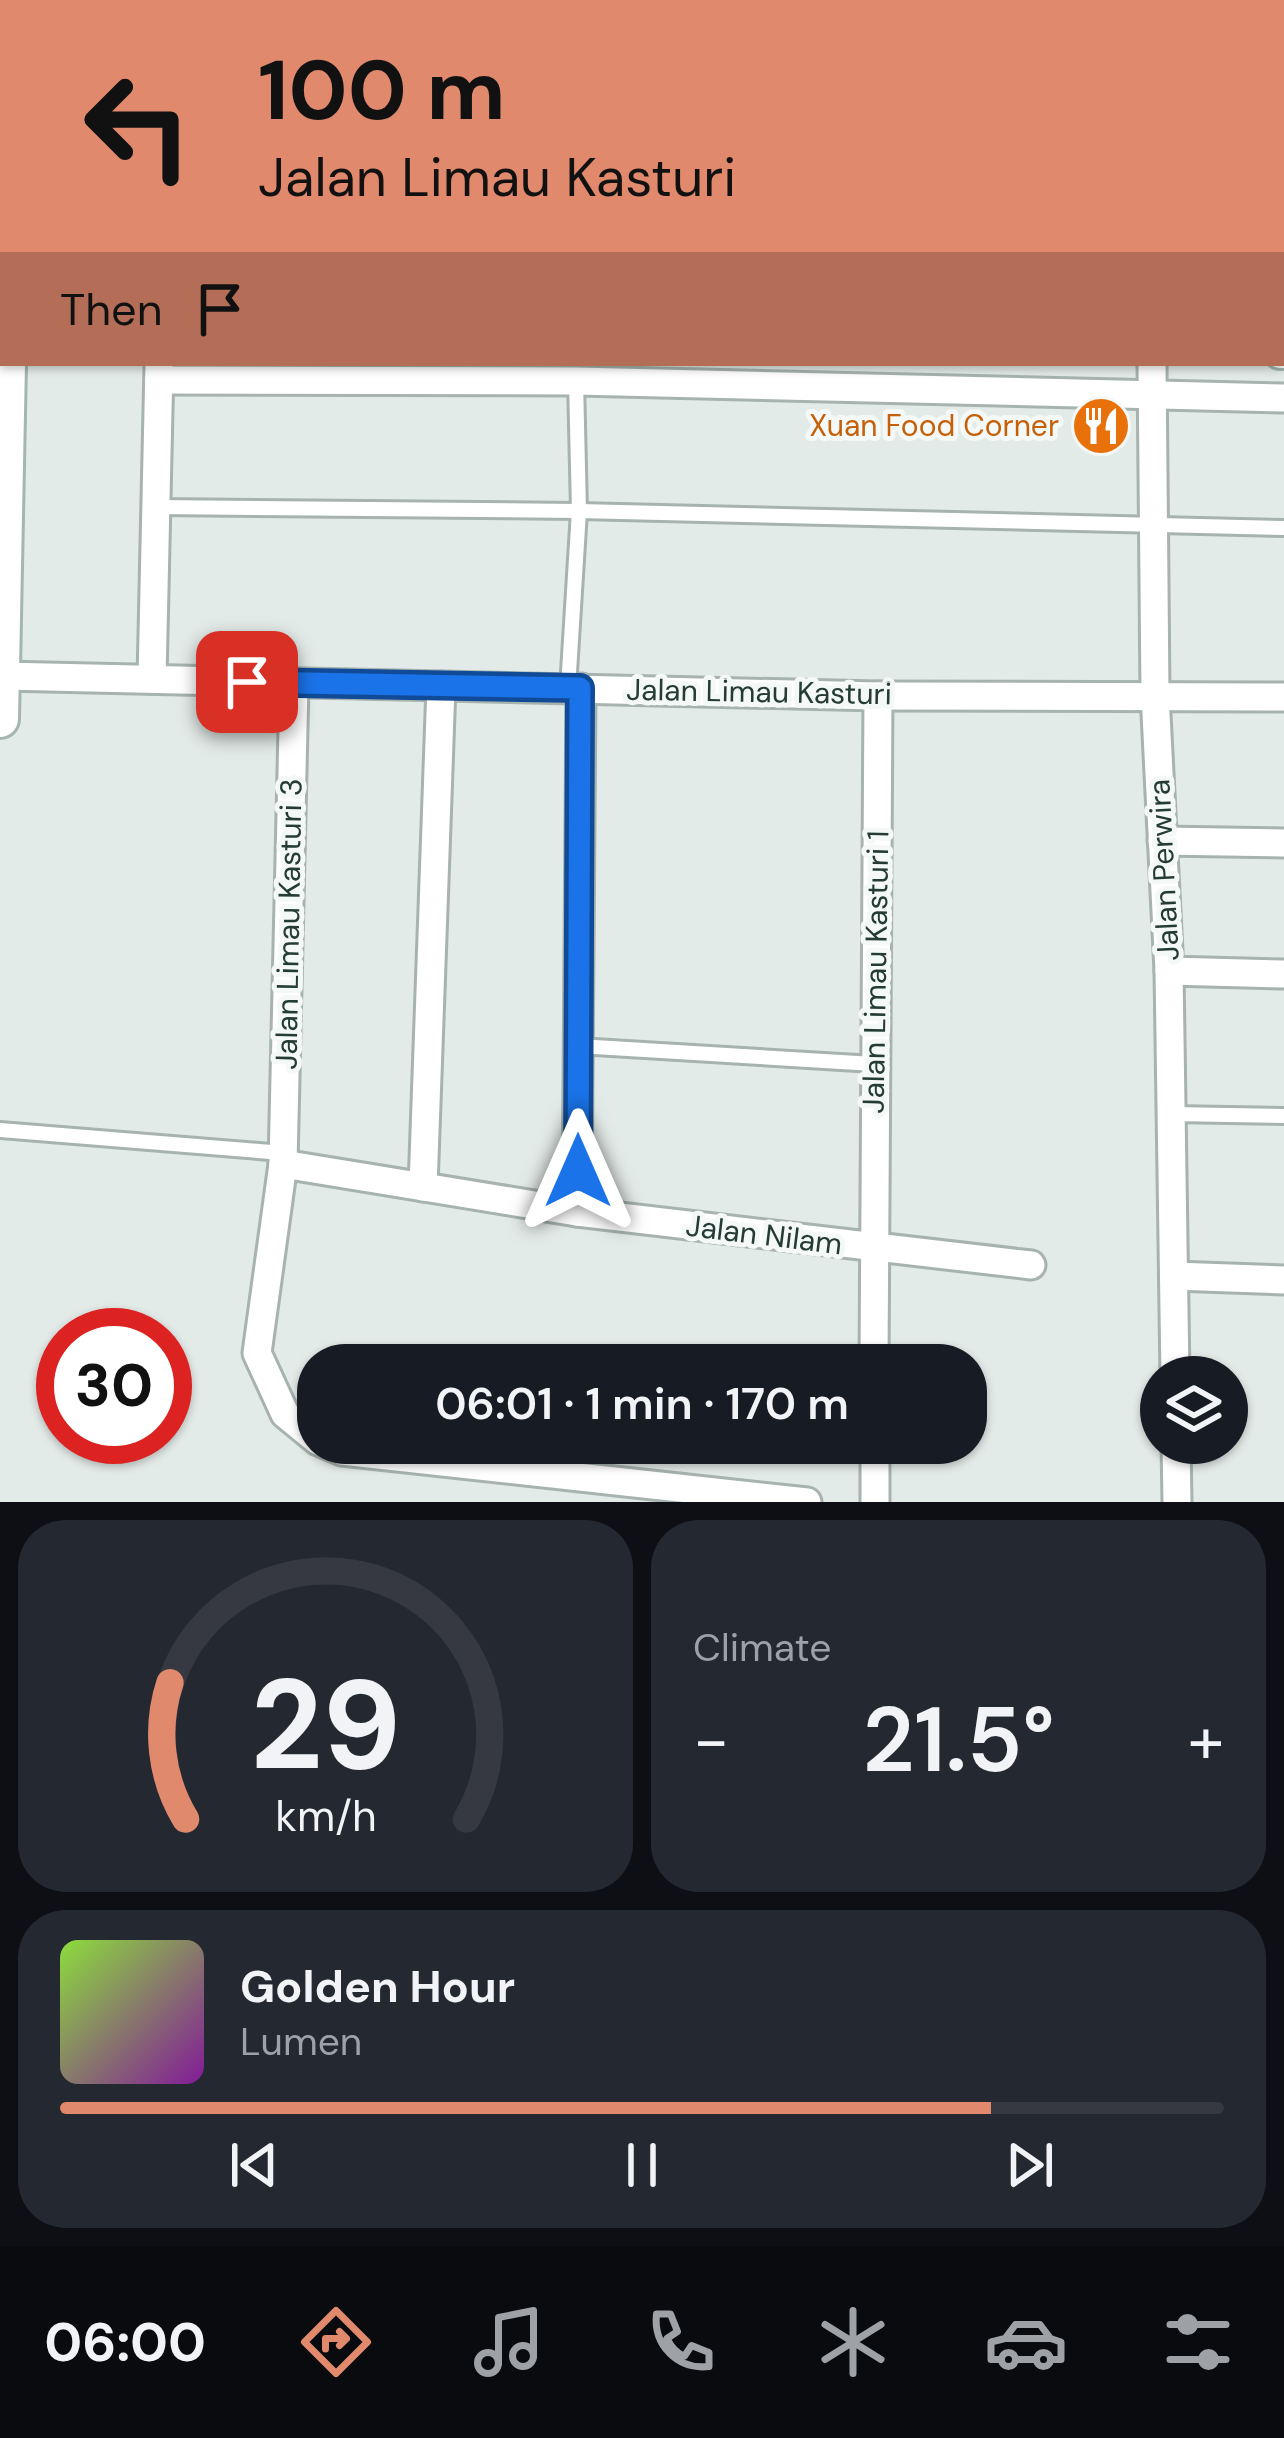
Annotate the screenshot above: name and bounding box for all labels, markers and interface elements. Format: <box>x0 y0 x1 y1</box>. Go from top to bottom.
text: 100 m <box>258 36 506 145</box>
icon: left <box>60 48 216 204</box>
text: Jalan Limau Kasturi <box>258 142 736 213</box>
icon: arrive <box>187 276 253 342</box>
text: Then <box>60 280 163 339</box>
restaurant icon: Xuan Food Corner <box>1070 395 1132 457</box>
place label: Xuan Food Corner <box>809 406 1059 445</box>
pin <box>196 631 298 733</box>
icon: arrive <box>214 649 280 715</box>
street label: Jalan Limau Kasturi <box>626 670 892 713</box>
street label: Jalan Limau Kasturi 3 <box>266 778 311 1070</box>
street label: Jalan Perwira <box>1139 778 1188 962</box>
street label: Jalan Limau Kasturi 1 <box>854 830 897 1114</box>
position arrow <box>515 1108 641 1234</box>
street label: Jalan Nilam <box>684 1206 844 1263</box>
speed limit sign: 30 <box>36 1308 192 1464</box>
map controls <box>1140 1356 1248 1464</box>
button: layers <box>1140 1356 1248 1464</box>
text: 06:01 · 1 min · 170 m <box>435 1374 849 1433</box>
text: Climate <box>693 1622 831 1673</box>
text: 29 <box>250 1644 401 1807</box>
text: 21.5° <box>862 1682 1055 1799</box>
text: − <box>693 1698 729 1783</box>
text: + <box>1188 1698 1224 1783</box>
text: km/h <box>275 1788 376 1844</box>
text: Golden Hour <box>240 1957 515 2016</box>
text: Lumen <box>240 2016 362 2067</box>
icon: previous <box>221 2132 287 2198</box>
icon: pause <box>609 2132 675 2198</box>
icon: next <box>997 2132 1063 2198</box>
icon: directions <box>294 2300 378 2384</box>
icon: music <box>467 2300 551 2384</box>
icon: phone <box>639 2300 723 2384</box>
icon: climate <box>811 2300 895 2384</box>
icon: car <box>984 2300 1068 2384</box>
icon: filters <box>1156 2300 1240 2384</box>
text: 06:00 <box>44 2307 206 2378</box>

